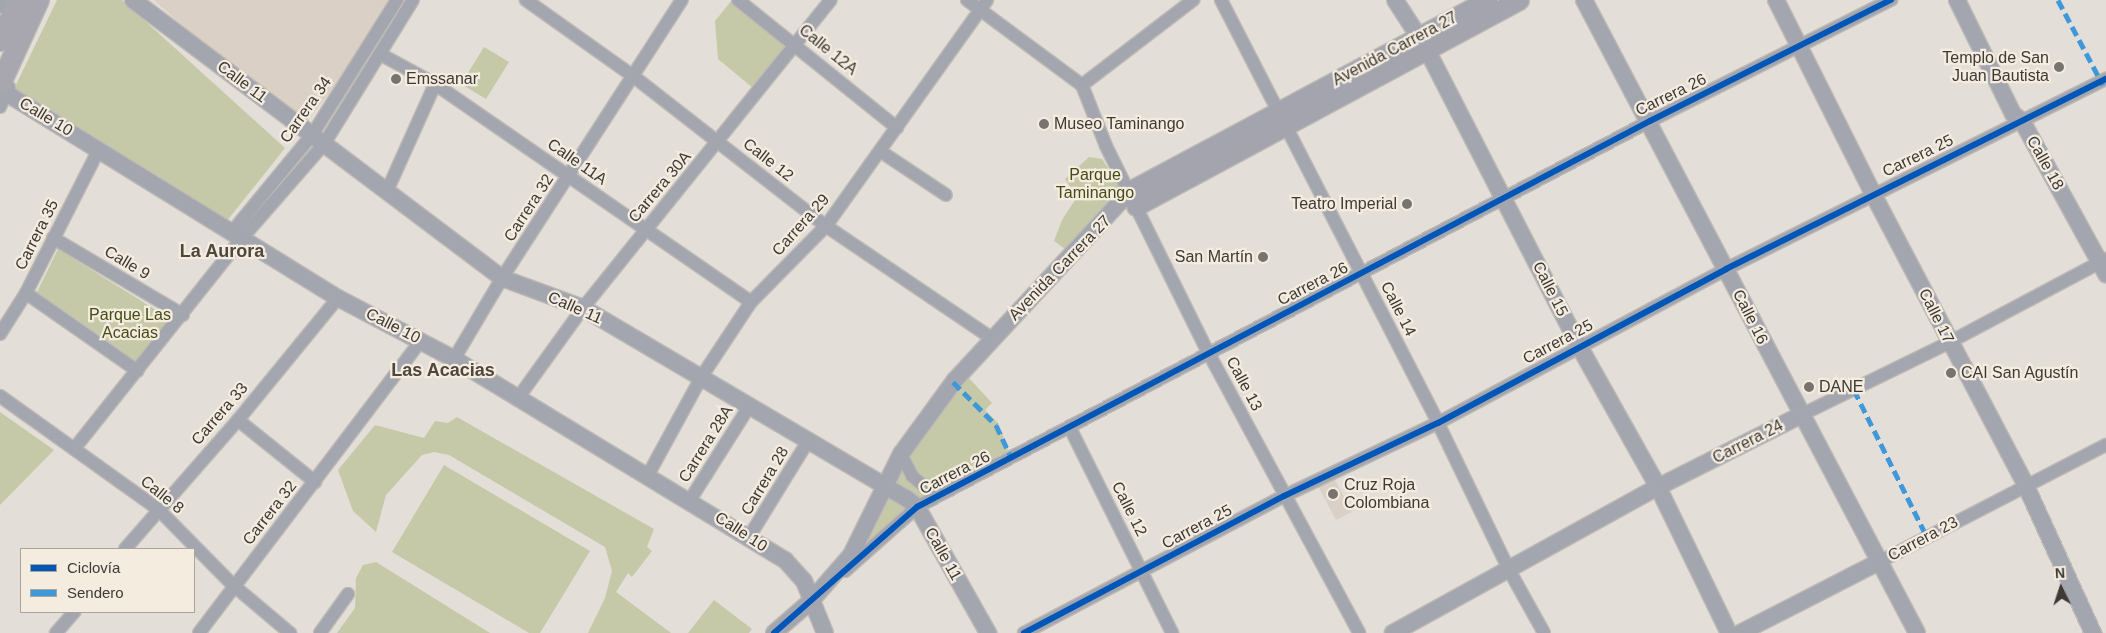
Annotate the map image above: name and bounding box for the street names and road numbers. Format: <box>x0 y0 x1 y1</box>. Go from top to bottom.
street label: Avenida Carrera 27 <box>1329 8 1461 90</box>
street label: Calle 12A <box>795 21 861 79</box>
street label: Calle 11 <box>213 57 271 107</box>
street label: Carrera 26 <box>1632 70 1710 120</box>
street label: Carrera 34 <box>276 73 336 147</box>
street label: Calle 10 <box>16 94 76 140</box>
street label: Carrera 25 <box>1879 131 1957 181</box>
street label: Calle 18 <box>2022 133 2068 193</box>
street label: Calle 12 <box>739 134 797 186</box>
street label: Calle 11A <box>544 135 610 189</box>
street label: Carrera 30A <box>625 147 695 227</box>
street label: Carrera 32 <box>500 171 558 245</box>
street label: Carrera 29 <box>768 190 834 260</box>
street label: Carrera 35 <box>11 197 63 273</box>
street label: Avenida Carrera 27 <box>1005 212 1115 324</box>
street label: Calle 9 <box>101 242 153 284</box>
street label: Carrera 26 <box>1275 258 1351 310</box>
street label: Calle 15 <box>1528 258 1572 320</box>
street label: Calle 14 <box>1376 278 1420 340</box>
street label: Calle 17 <box>1914 285 1958 347</box>
street label: Calle 16 <box>1728 286 1772 348</box>
street label: Calle 11 <box>545 288 605 328</box>
street label: Calle 10 <box>362 304 424 348</box>
street label: Carrera 25 <box>1520 316 1596 368</box>
street label: Calle 13 <box>1222 354 1266 414</box>
street label: Carrera 33 <box>188 379 252 449</box>
street label: Carrera 28A <box>675 402 737 486</box>
street label: Carrera 24 <box>1710 416 1786 468</box>
street label: Carrera 28 <box>737 443 793 519</box>
street label: Carrera 26 <box>917 447 993 499</box>
street label: Calle 8 <box>137 472 187 518</box>
street label: Carrera 32 <box>239 477 301 549</box>
street label: Calle 12 <box>1107 478 1151 540</box>
street label: Carrera 25 <box>1159 501 1235 553</box>
street label: Calle 10 <box>711 508 771 556</box>
street label: Carrera 23 <box>1885 513 1961 565</box>
street label: Calle 11 <box>921 524 965 584</box>

